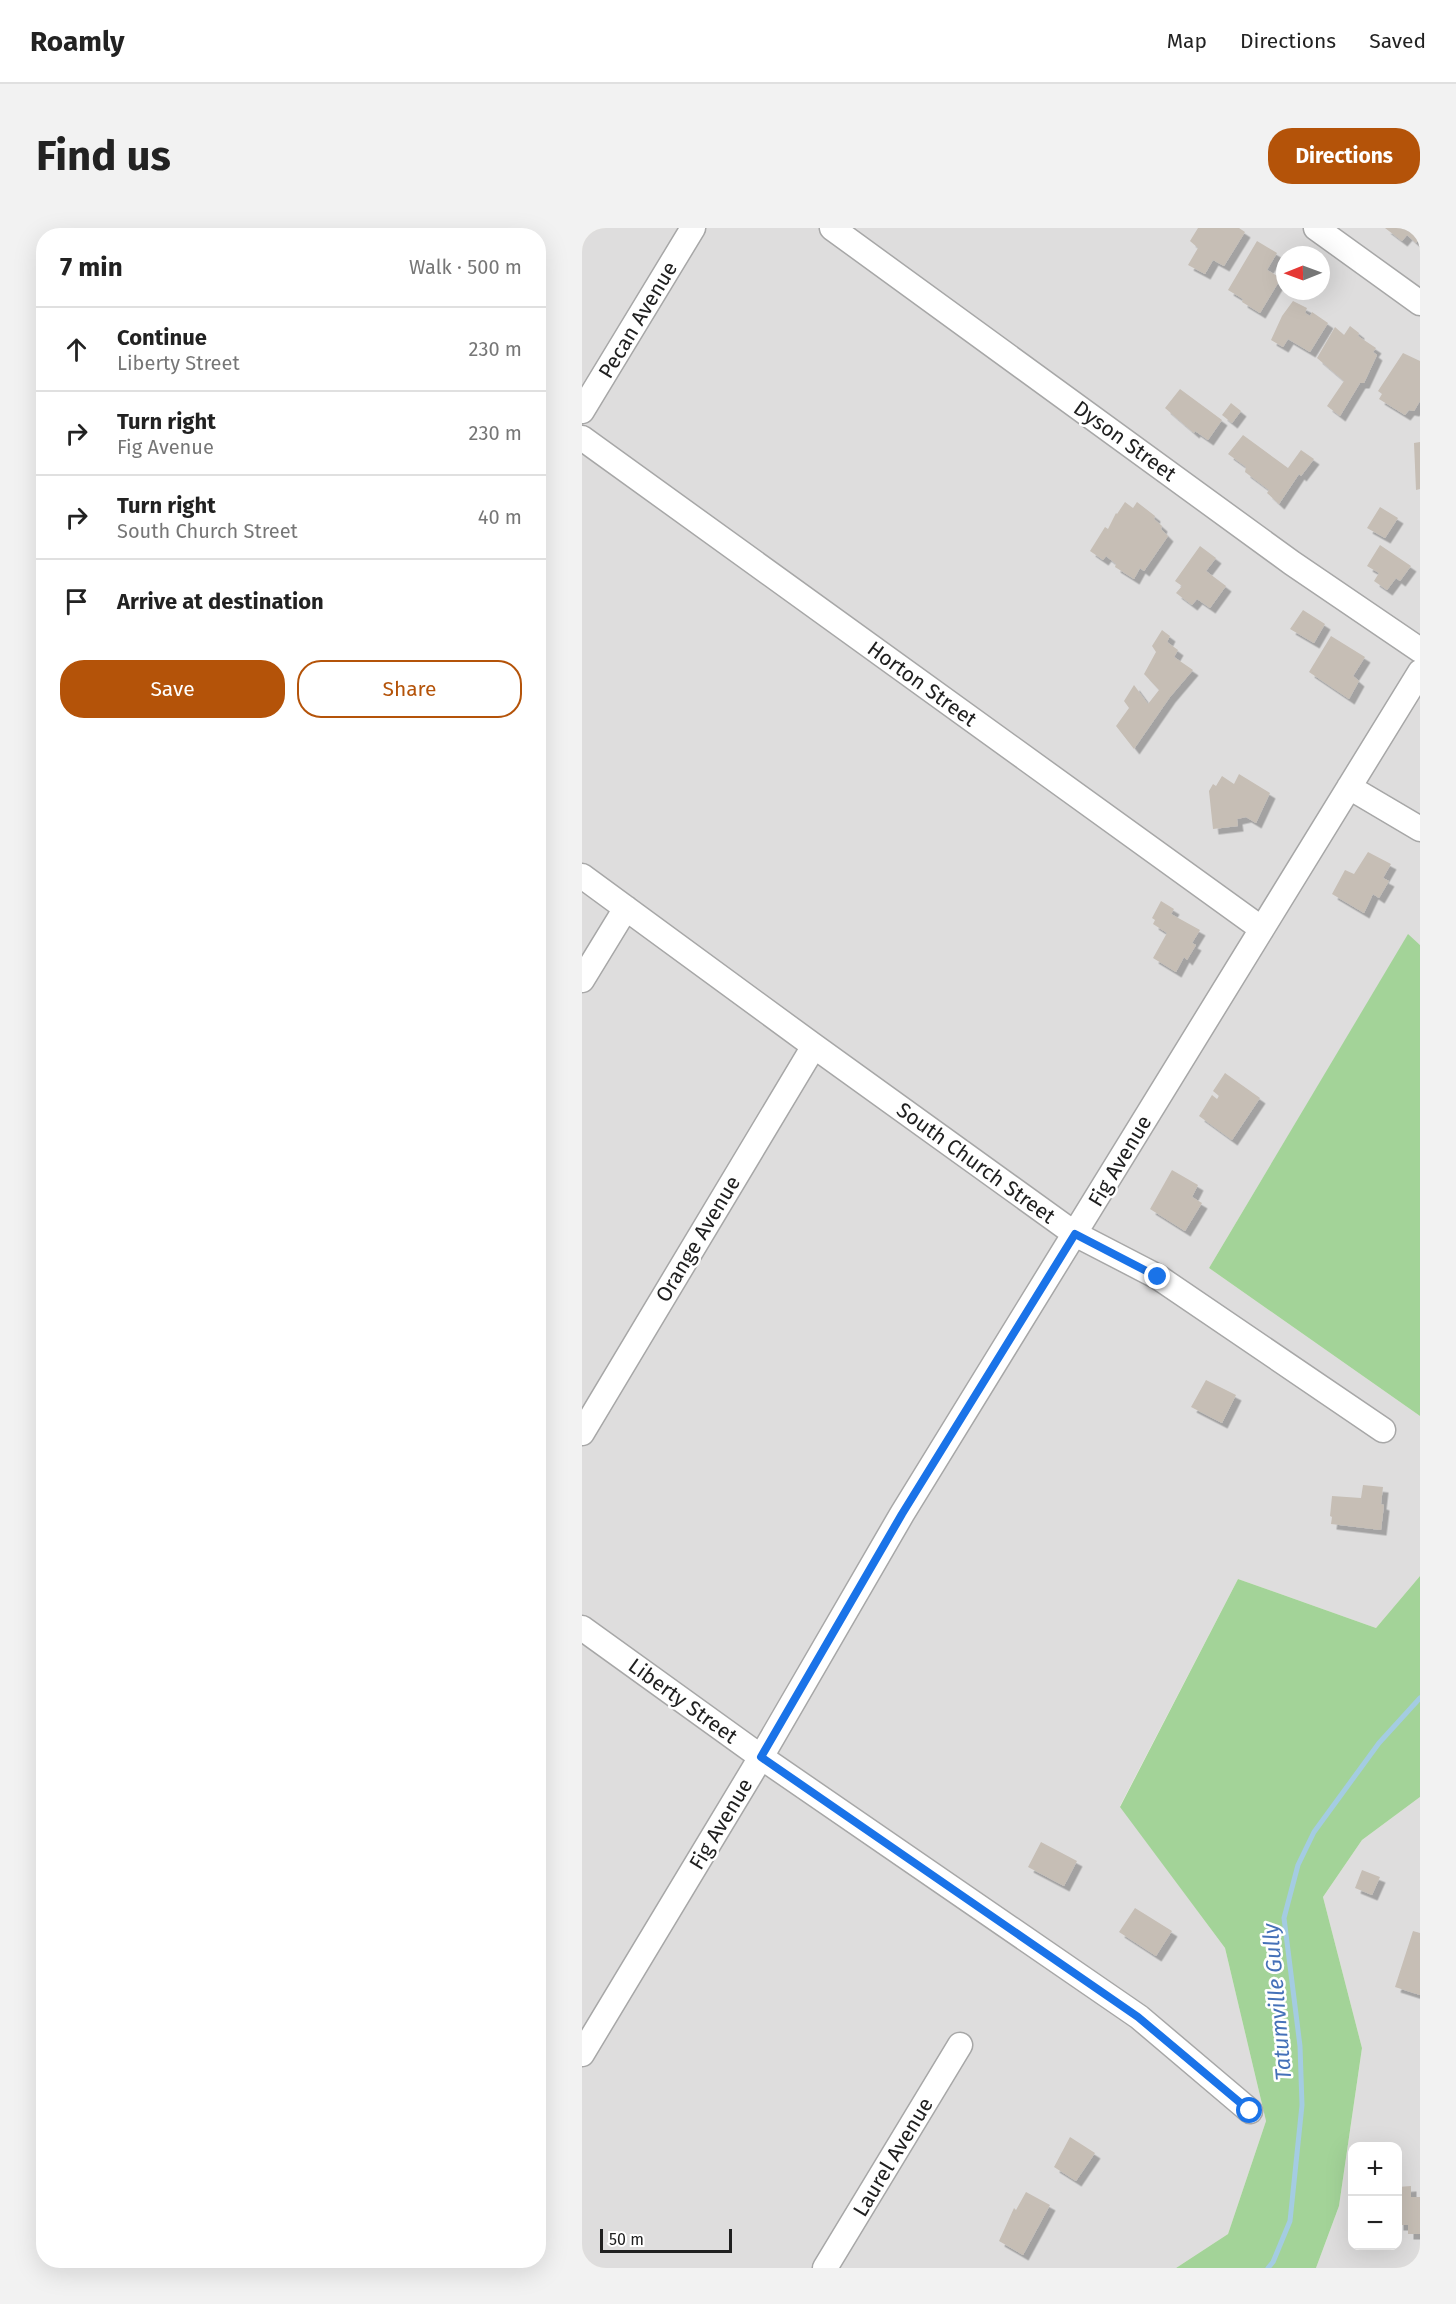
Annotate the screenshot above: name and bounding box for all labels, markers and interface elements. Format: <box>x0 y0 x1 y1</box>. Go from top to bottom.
text: Roamly <box>30 25 124 58</box>
text: Map <box>1167 28 1207 54</box>
text: Directions <box>1240 28 1336 54</box>
text: Saved <box>1369 28 1426 54</box>
button: Directions <box>1268 128 1420 184</box>
text: Find us <box>36 131 171 181</box>
north arrow <box>1276 246 1330 300</box>
text: 7 min <box>60 252 123 283</box>
text: Walk · 500 m <box>409 255 522 279</box>
street label: Pecan Avenue <box>593 257 683 383</box>
text: Continue <box>117 324 207 351</box>
icon: ahead <box>60 333 93 366</box>
text: 230 m <box>469 337 522 361</box>
text: Liberty Street <box>117 351 240 375</box>
street label: Dyson Street <box>1069 395 1182 487</box>
text: Turn right <box>117 408 216 435</box>
icon: right <box>60 417 93 450</box>
text: 230 m <box>469 421 522 445</box>
text: Fig Avenue <box>117 435 214 459</box>
text: Turn right <box>117 492 216 519</box>
icon: right <box>60 501 93 534</box>
text: 40 m <box>478 505 522 529</box>
text: South Church Street <box>117 519 298 543</box>
icon: arrive <box>60 585 93 618</box>
text: Arrive at destination <box>117 588 324 615</box>
street label: Horton Street <box>862 636 982 733</box>
button: Save <box>60 660 285 718</box>
button: Share <box>297 660 522 718</box>
street label: South Church Street <box>892 1097 1061 1230</box>
street label: Fig Avenue <box>1083 1111 1157 1211</box>
street label: Orange Avenue <box>650 1171 746 1307</box>
route end <box>1144 1263 1170 1289</box>
street label: Liberty Street <box>623 1653 743 1750</box>
street label: Fig Avenue <box>684 1774 758 1874</box>
water label: Tatumville Gully <box>1257 1921 1297 2082</box>
street label: Laurel Avenue <box>847 2093 939 2221</box>
route start <box>1236 2097 1262 2123</box>
map controls <box>1348 2142 1402 2250</box>
button: + <box>1348 2142 1402 2196</box>
button: − <box>1348 2196 1402 2250</box>
scale bar <box>600 2226 732 2254</box>
text: 50 m <box>609 2230 644 2249</box>

